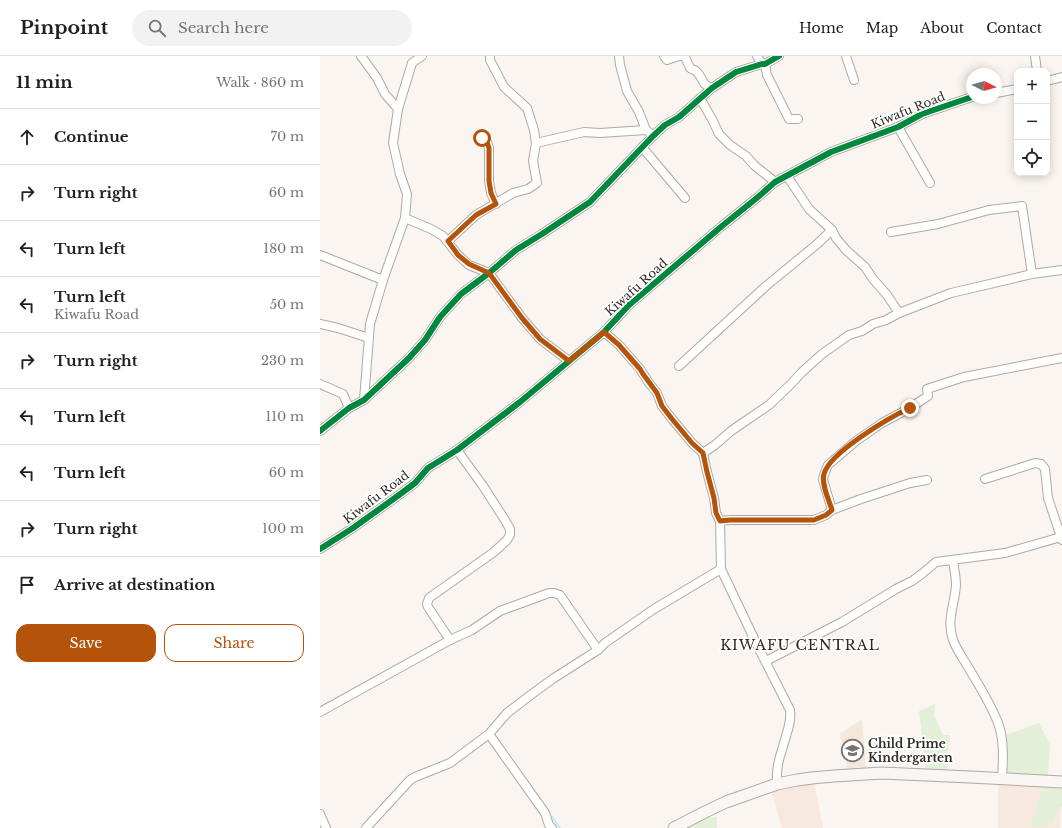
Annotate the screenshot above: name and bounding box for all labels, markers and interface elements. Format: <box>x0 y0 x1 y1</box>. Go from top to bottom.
search box <box>132 10 412 46</box>
text: Pinpoint <box>20 16 108 39</box>
icon: search <box>146 17 168 39</box>
text: Search here <box>178 18 269 37</box>
text: Home <box>799 19 844 37</box>
text: Map <box>866 19 898 37</box>
text: About <box>920 19 964 37</box>
text: Contact <box>986 19 1042 37</box>
north arrow <box>966 68 1002 104</box>
map controls <box>1014 68 1050 176</box>
button: + <box>1014 68 1050 104</box>
text: 11 min <box>16 72 73 93</box>
text: Walk · 860 m <box>216 74 304 91</box>
street label: Kiwafu Road <box>869 88 947 132</box>
button: − <box>1014 104 1050 140</box>
icon: ahead <box>16 126 38 148</box>
text: Continue <box>54 127 129 146</box>
text: 70 m <box>271 128 304 145</box>
route start <box>473 129 491 147</box>
button: locate <box>1014 140 1050 176</box>
icon: right <box>16 182 38 204</box>
text: Turn right <box>54 183 137 202</box>
text: 60 m <box>269 184 304 201</box>
icon: left <box>16 238 38 260</box>
text: Turn left <box>54 239 125 258</box>
text: 180 m <box>263 240 304 257</box>
street label: Kiwafu Road <box>602 255 670 319</box>
text: Turn left <box>54 287 125 306</box>
icon: left <box>16 294 38 316</box>
text: 50 m <box>270 296 304 313</box>
text: Kiwafu Road <box>54 306 139 323</box>
icon: right <box>16 350 38 372</box>
text: Turn right <box>54 351 137 370</box>
text: 230 m <box>261 352 304 369</box>
route end <box>901 399 919 417</box>
icon: left <box>16 406 38 428</box>
text: Turn left <box>54 407 125 426</box>
text: 110 m <box>265 408 304 425</box>
icon: left <box>16 462 38 484</box>
text: Turn left <box>54 463 125 482</box>
text: 60 m <box>269 464 304 481</box>
street label: Kiwafu Road <box>340 467 412 527</box>
icon: right <box>16 518 38 540</box>
text: Turn right <box>54 519 137 538</box>
text: 100 m <box>262 520 304 537</box>
icon: arrive <box>16 574 38 596</box>
text: Arrive at destination <box>54 575 215 594</box>
button: Save <box>16 624 156 662</box>
button: Share <box>164 624 304 662</box>
district label: KIWAFU CENTRAL <box>720 636 880 654</box>
place label: Child Prime Kindergarten <box>868 736 953 765</box>
school or university icon: Child Prime Kindergarten <box>839 737 865 763</box>

